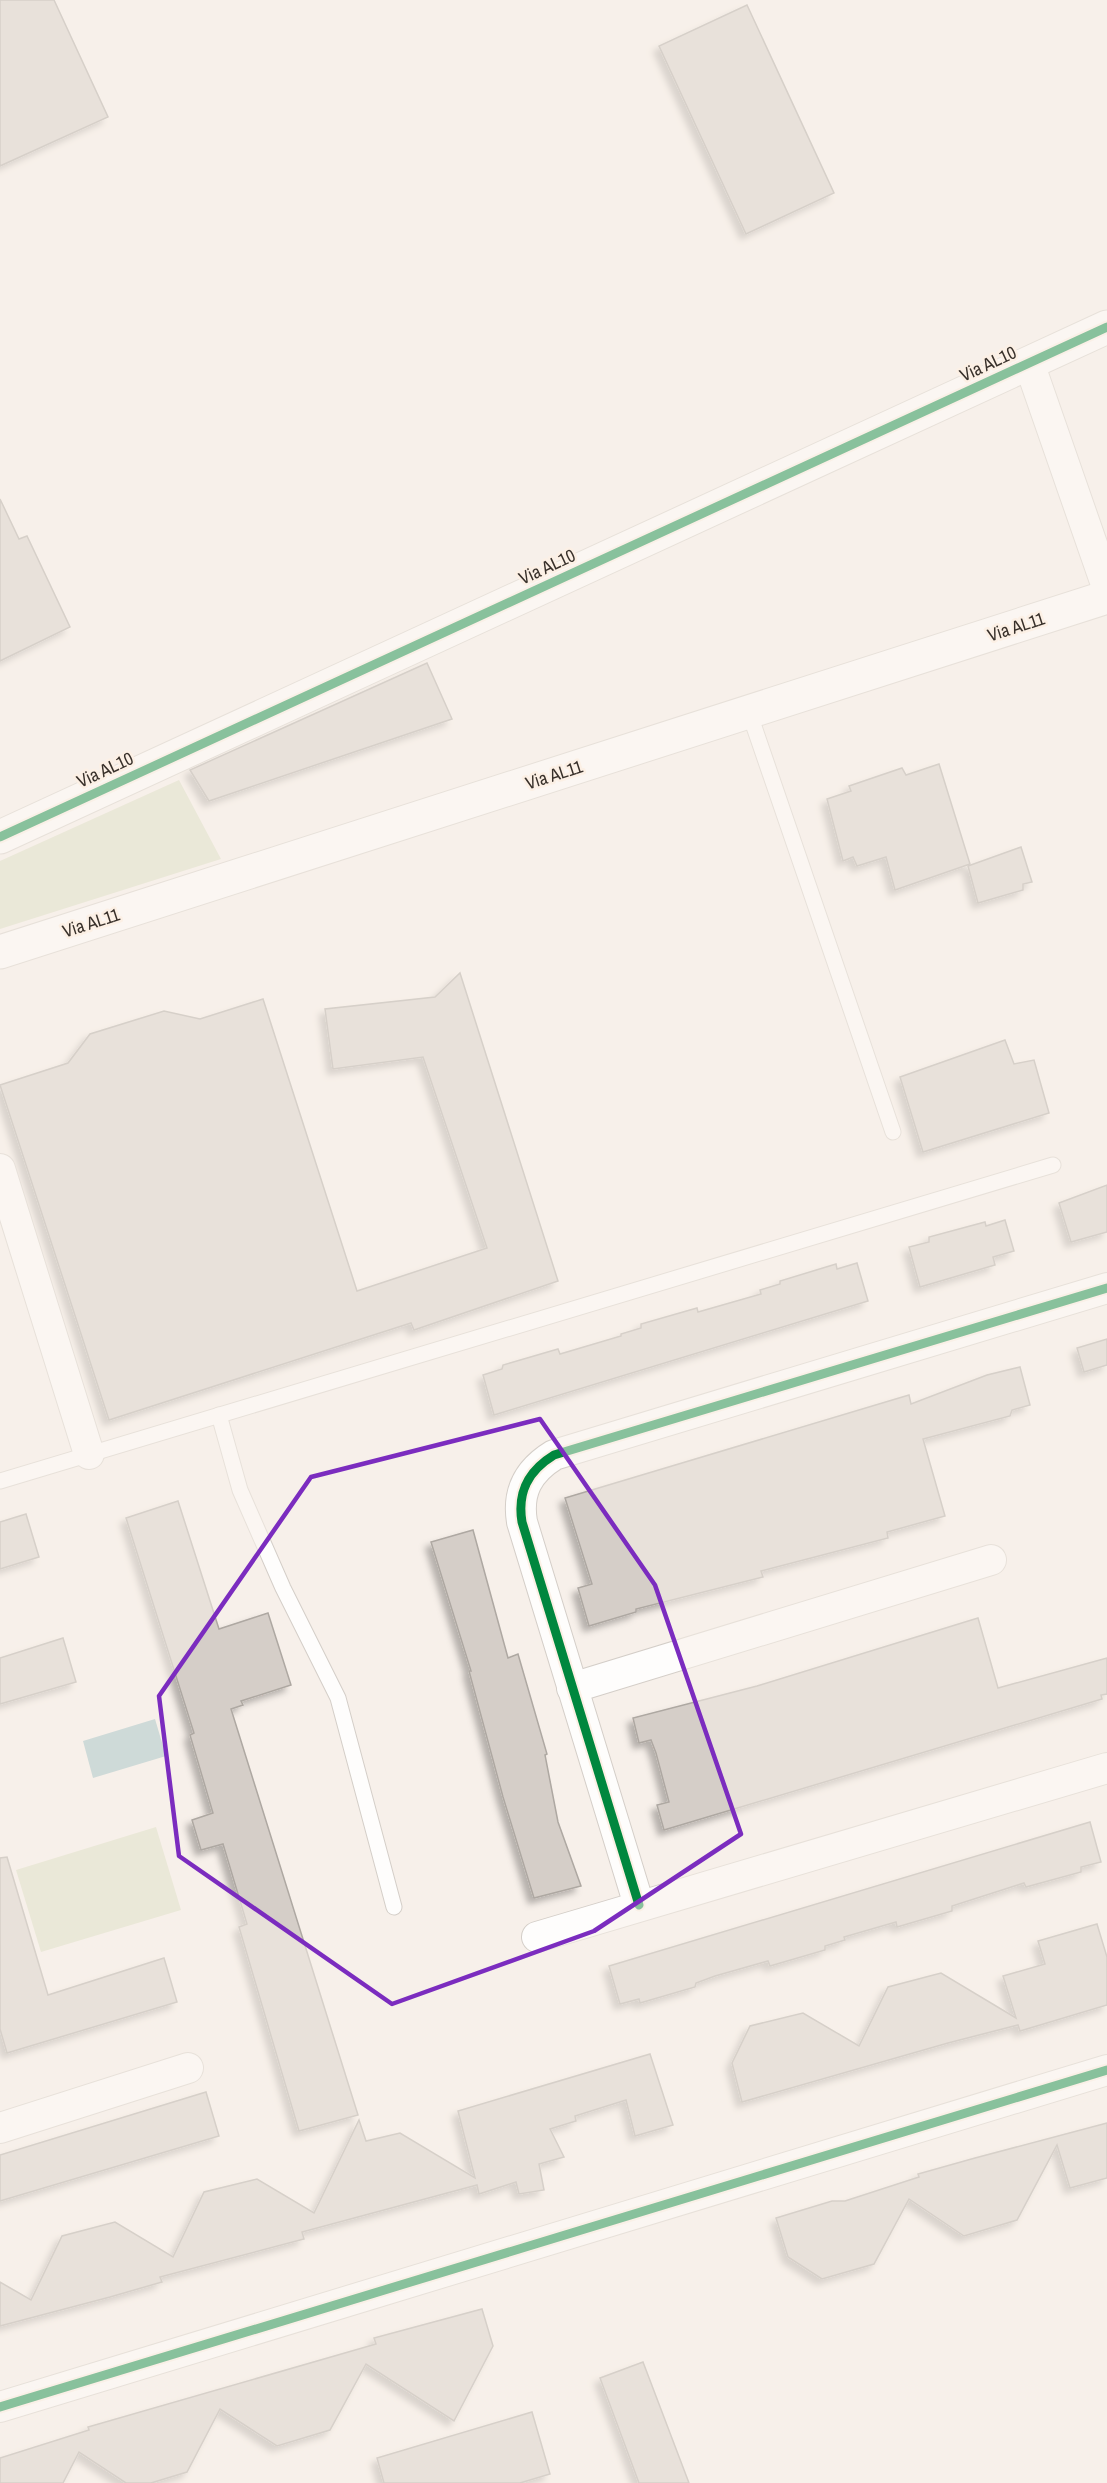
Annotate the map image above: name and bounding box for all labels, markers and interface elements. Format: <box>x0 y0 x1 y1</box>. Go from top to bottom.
street label: Via AL10 <box>955 340 1020 387</box>
street label: Via AL10 <box>514 543 579 590</box>
street label: Via AL11 <box>984 605 1048 647</box>
street label: Via AL10 <box>72 746 137 793</box>
street label: Via AL11 <box>522 753 586 795</box>
street label: Via AL11 <box>59 901 123 943</box>

